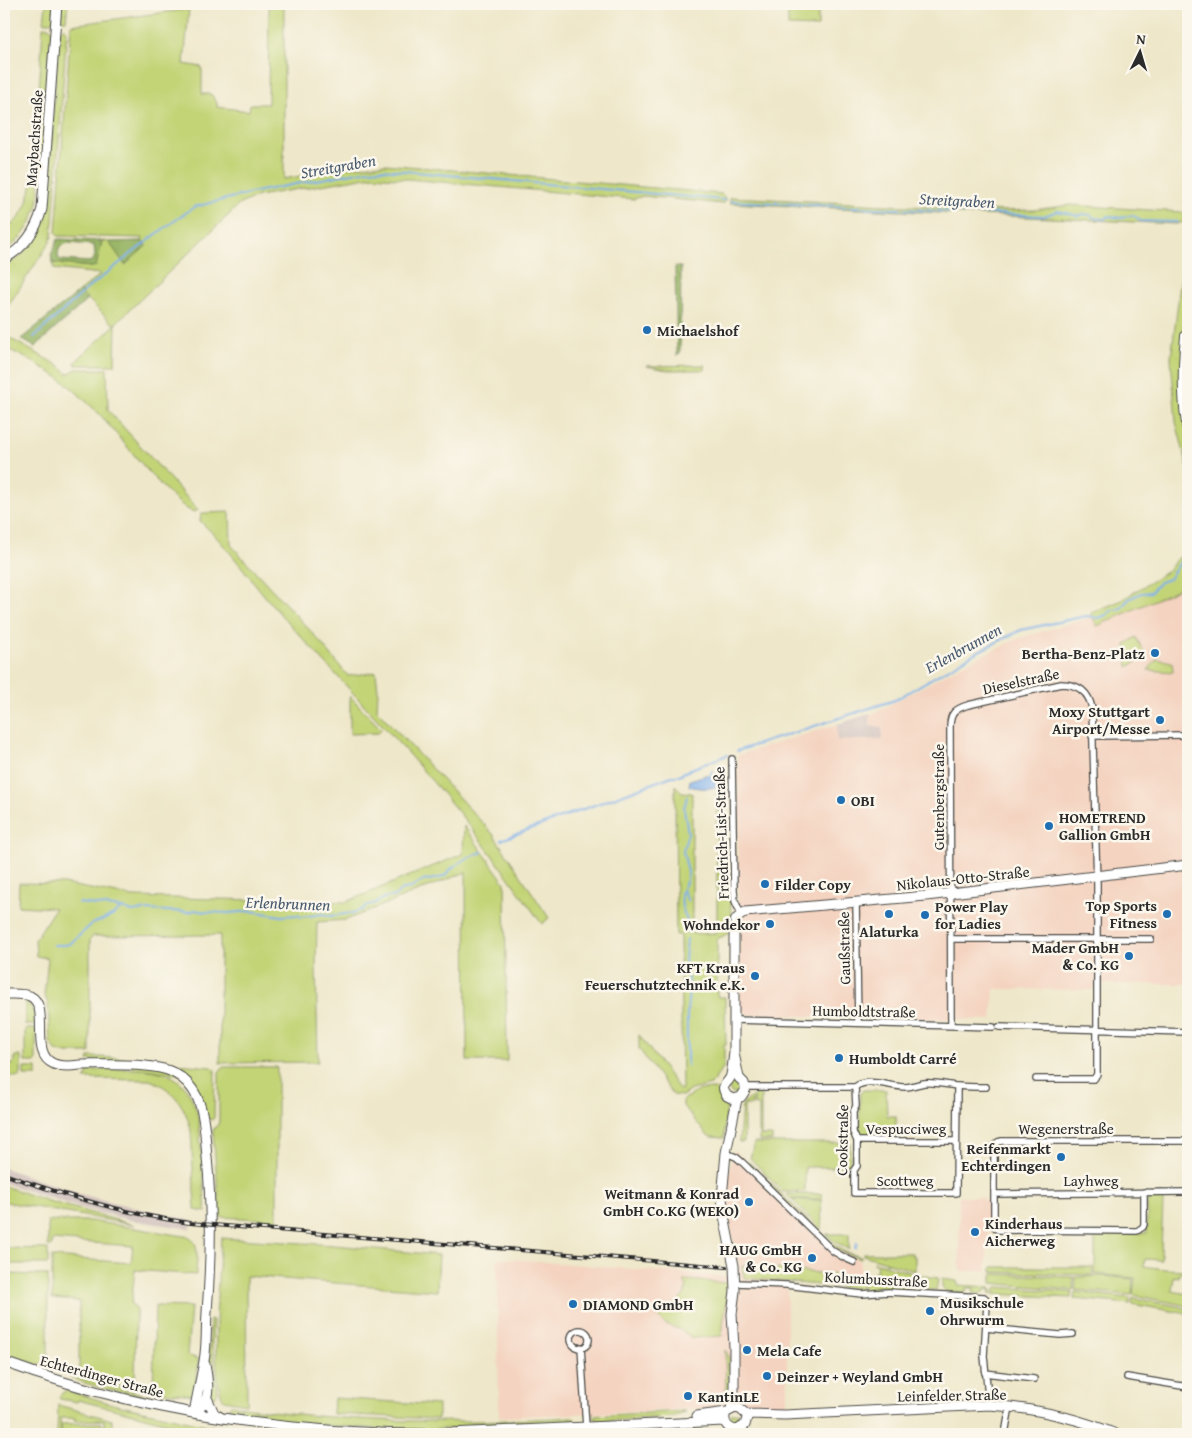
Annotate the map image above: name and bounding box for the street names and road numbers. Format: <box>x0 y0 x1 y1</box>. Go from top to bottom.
street label: Maybachstraße <box>20 89 48 187</box>
street label: Dieselstraße <box>981 663 1061 699</box>
street label: Gutenbergstraße <box>928 744 949 850</box>
street label: Friedrich-List-Straße <box>708 766 734 900</box>
street label: Nikolaus-Otto-Straße <box>895 861 1031 895</box>
street label: Gaußstraße <box>833 911 855 985</box>
street label: Humboldtstraße <box>812 1000 916 1022</box>
street label: Cookstraße <box>831 1104 853 1176</box>
street label: Vespucciweg <box>866 1118 947 1139</box>
street label: Wegenerstraße <box>1018 1118 1114 1139</box>
street label: Scottweg <box>876 1170 934 1191</box>
street label: Layhweg <box>1063 1170 1119 1191</box>
street label: Kolumbusstraße <box>824 1266 928 1292</box>
street label: Echterdinger Straße <box>38 1349 166 1403</box>
street label: Leinfelder Straße <box>897 1384 1007 1406</box>

